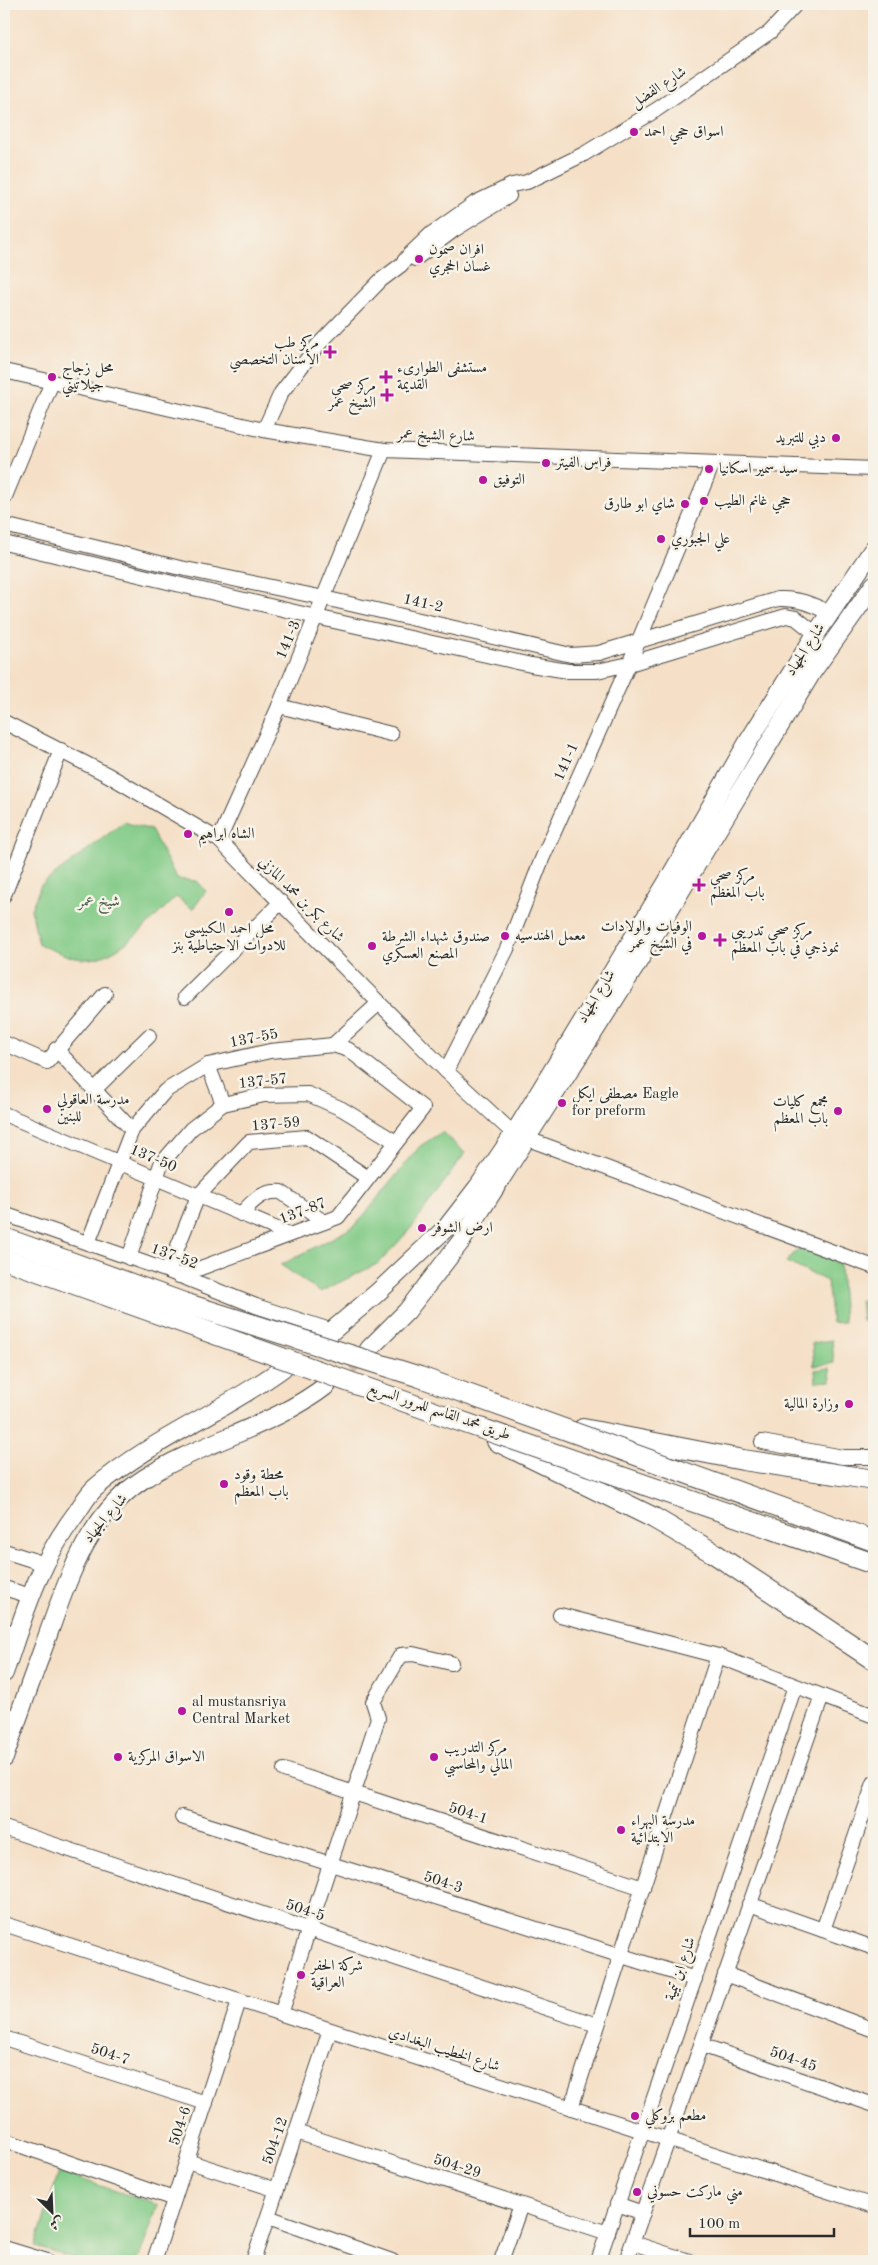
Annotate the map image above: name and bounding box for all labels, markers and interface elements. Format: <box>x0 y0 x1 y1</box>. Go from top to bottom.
street label: شارع الفضل <box>629 65 691 115</box>
place label: اسواق حجي احمد <box>644 125 724 145</box>
marker: اسواق حجي احمد <box>628 126 640 138</box>
place label: افران صمون غسان الحجري <box>429 243 491 278</box>
marker: افران صمون غسان الحجري <box>413 253 425 265</box>
place label: مركز طب الأسنان التخصصي <box>230 334 319 373</box>
marker: مركز طب الأسنان التخصصي <box>323 345 337 359</box>
place label: محل زجاج جيلاتيني <box>62 361 113 398</box>
place label: مستشفى الطوارىء القديمة <box>397 361 487 393</box>
marker: مستشفى الطوارىء القديمة <box>379 370 393 384</box>
marker: محل زجاج جيلاتيني <box>46 371 58 383</box>
place label: مركز صحي الشيخ عمر <box>326 377 376 416</box>
marker: مركز صحي الشيخ عمر <box>380 388 394 402</box>
street label: شارع الشيخ عمر <box>395 427 475 450</box>
place label: دبي للتبريد <box>775 431 826 449</box>
marker: دبي للتبريد <box>830 432 842 444</box>
place label: فراس الفيتر <box>554 456 611 472</box>
marker: فراس الفيتر <box>540 457 552 469</box>
place label: سيد سمير اسكانيا <box>719 460 798 477</box>
marker: سيد سمير اسكانيا <box>703 463 715 475</box>
place label: التوفيق <box>493 473 525 488</box>
marker: التوفيق <box>477 474 489 486</box>
place label: حجي غانم الطيب <box>714 494 791 514</box>
marker: حجي غانم الطيب <box>698 495 710 507</box>
place label: شاي ابو طارق <box>604 497 675 515</box>
marker: شاي ابو طارق <box>679 498 691 510</box>
place label: علي الجبوري <box>671 532 730 552</box>
marker: علي الجبوري <box>655 533 667 545</box>
street label: 141-2 <box>402 592 444 616</box>
street label: 141-3 <box>274 618 304 662</box>
street label: شارع الجهاد <box>784 621 832 681</box>
street label: 141-1 <box>552 741 582 783</box>
place label: الشاه ابراهيم <box>198 827 254 848</box>
marker: الشاه ابراهيم <box>182 828 194 840</box>
street label: شارع بكر بن محمد المازني <box>253 854 347 948</box>
place label: مركز صحي باب المغظم <box>710 867 765 906</box>
marker: مركز صحي باب المغظم <box>692 878 706 892</box>
park label: شيخ عمر <box>76 895 120 915</box>
marker: محل احمد الكبيسي للادوات الاحتياطية بنز <box>223 906 235 918</box>
place label: محل احمد الكبيسي للادوات الاحتياطية بنز <box>170 920 286 954</box>
place label: الوفيات والولادات في الشيخ عمر <box>601 920 692 957</box>
place label: مركز صحي تدريبي نموذجي في باب المعظم <box>731 922 840 961</box>
place label: معمل الهندسيه <box>515 929 586 946</box>
place label: صندوق شهداء الشرطة المصنع العسكري <box>382 930 490 967</box>
marker: معمل الهندسيه <box>499 930 511 942</box>
marker: الوفيات والولادات في الشيخ عمر <box>696 930 708 942</box>
marker: مركز صحي تدريبي نموذجي في باب المعظم <box>713 933 727 947</box>
marker: صندوق شهداء الشرطة المصنع العسكري <box>366 940 378 952</box>
street label: شارع الجهاد <box>575 968 622 1028</box>
street label: 137-55 <box>228 1027 280 1051</box>
street label: 137-57 <box>238 1072 288 1092</box>
place label: مصطفى ايكل Eagle for preform <box>572 1085 679 1119</box>
place label: مدرسة العاقولي للبنين <box>57 1093 129 1125</box>
place label: مجمع كليات باب المعظم <box>773 1094 828 1132</box>
marker: مصطفى ايكل Eagle for preform <box>556 1097 568 1109</box>
marker: مدرسة العاقولي للبنين <box>41 1103 53 1115</box>
marker: مجمع كليات باب المعظم <box>832 1105 844 1117</box>
street label: 137-59 <box>251 1115 301 1135</box>
street label: 137-50 <box>127 1143 179 1175</box>
street label: 137-87 <box>277 1196 329 1228</box>
place label: ارض الشوفر <box>430 1221 493 1237</box>
marker: ارض الشوفر <box>416 1222 428 1234</box>
street label: 137-52 <box>148 1242 200 1272</box>
street label: طريق محمد القاسم للمرور السريع <box>364 1381 512 1449</box>
place label: وزارة المالية <box>784 1397 839 1412</box>
marker: وزارة المالية <box>843 1398 855 1410</box>
place label: محطة وقود باب المعظم <box>234 1468 289 1505</box>
marker: محطة وقود باب المعظم <box>218 1478 230 1490</box>
street label: شارع الجهاد <box>81 1492 134 1549</box>
place label: al mustansriya Central Market <box>192 1695 290 1727</box>
marker: al mustansriya Central Market <box>176 1705 188 1717</box>
place label: مركز التدريب المالي والمحاسبي <box>444 1739 513 1778</box>
place label: الاسواق المركزية <box>128 1748 205 1766</box>
marker: الاسواق المركزية <box>112 1751 124 1763</box>
marker: مركز التدريب المالي والمحاسبي <box>428 1751 440 1763</box>
street label: 504-1 <box>446 1801 490 1827</box>
place label: مدرسة البهراء الابتدائية <box>631 1814 695 1846</box>
marker: مدرسة البهراء الابتدائية <box>615 1824 627 1836</box>
street label: 504-3 <box>421 1870 465 1896</box>
street label: 504-5 <box>283 1898 327 1924</box>
street label: شارع ابن تيمية <box>663 1935 703 2004</box>
place label: شركة الحفر العراقية <box>309 1956 363 1992</box>
marker: شركة الحفر العراقية <box>295 1969 307 1981</box>
street label: شارع الخطيب البغدادي <box>385 2025 501 2079</box>
street label: 504-7 <box>88 2042 132 2068</box>
street label: 504-45 <box>767 2045 819 2075</box>
street label: 504-6 <box>168 2104 194 2148</box>
place label: مطعم بروكلي <box>645 2108 706 2129</box>
marker: مطعم بروكلي <box>629 2110 641 2122</box>
street label: 504-12 <box>261 2115 291 2167</box>
street label: 504-29 <box>431 2152 483 2182</box>
place label: مني ماركت حسوني <box>647 2184 743 2205</box>
marker: مني ماركت حسوني <box>631 2186 643 2198</box>
north arrow <box>28 2188 78 2238</box>
scale bar <box>690 2205 834 2237</box>
text: ش <box>48 2214 66 2232</box>
text: 100 m <box>698 2217 740 2232</box>

